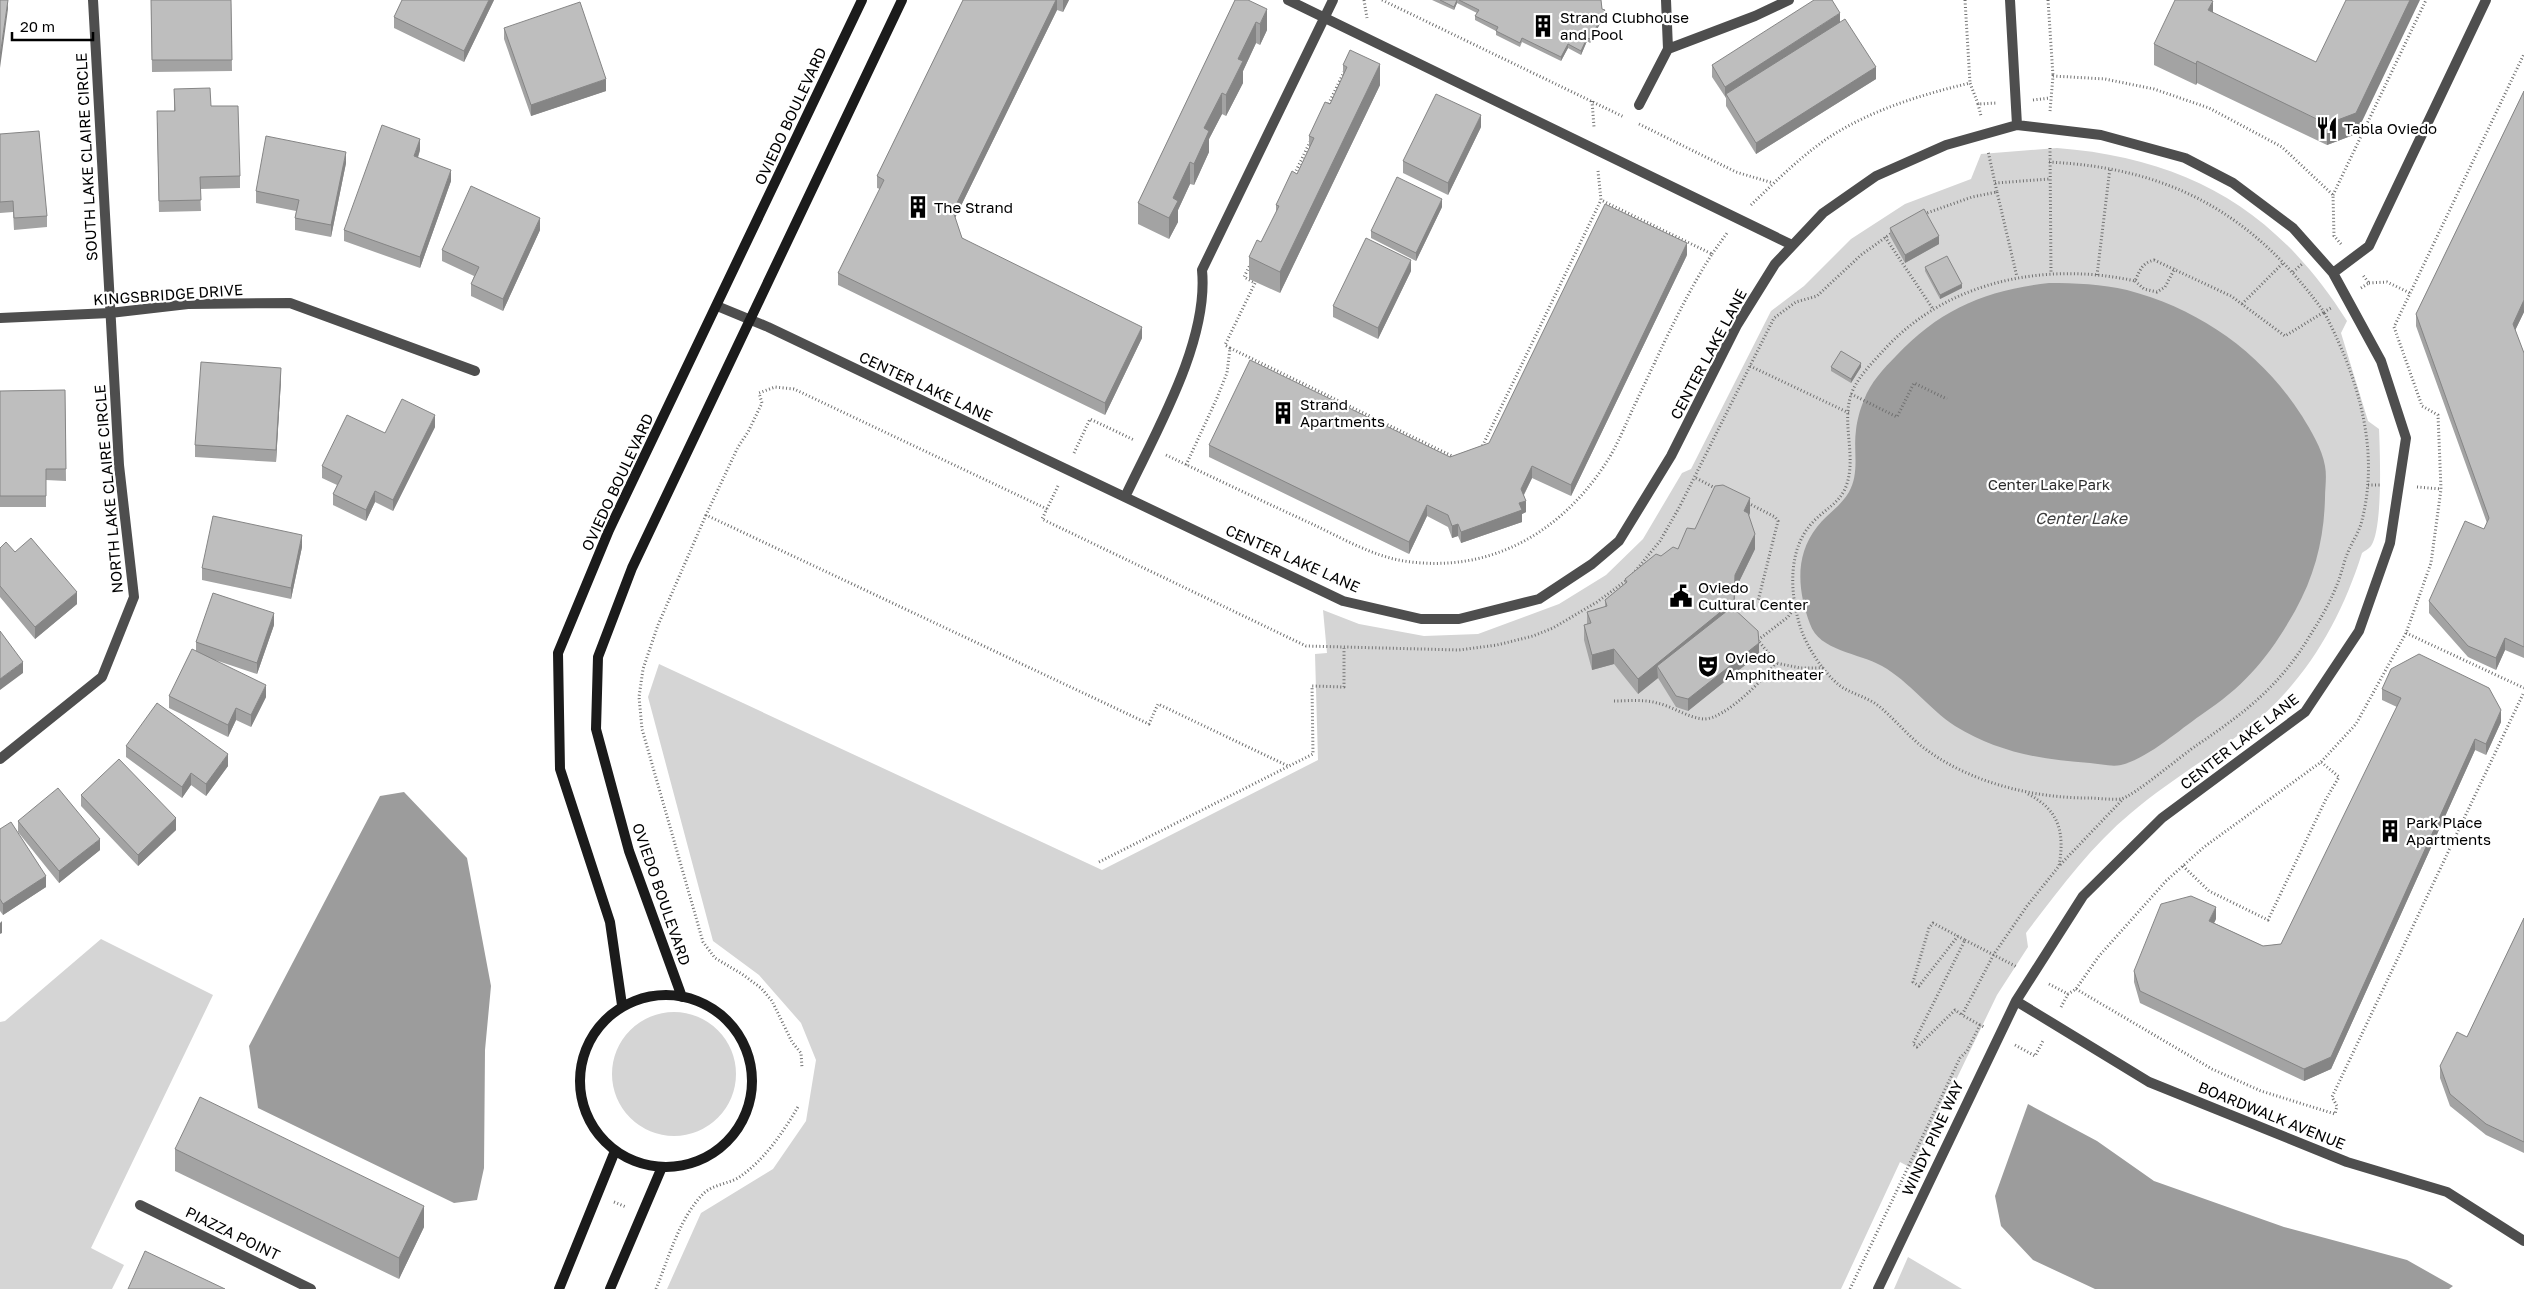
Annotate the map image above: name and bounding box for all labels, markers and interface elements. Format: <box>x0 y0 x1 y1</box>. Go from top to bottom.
place label: Strand Clubhouse and Pool <box>1560 8 1689 43</box>
scale bar <box>12 10 94 42</box>
building icon: Strand Clubhouse and Pool <box>1530 13 1556 39</box>
text: 20 m <box>20 17 55 35</box>
street label: OVIEDO BOULEVARD <box>750 44 830 188</box>
street label: SOUTH LAKE CLAIRE CIRCLE <box>72 52 100 262</box>
restaurant icon: Tabla Oviedo <box>2314 115 2340 141</box>
place label: Tabla Oviedo <box>2344 119 2437 137</box>
building icon: The Strand <box>905 194 931 220</box>
place label: The Strand <box>934 198 1013 216</box>
street label: KINGSBRIDGE DRIVE <box>92 280 244 308</box>
street label: CENTER LAKE LANE <box>1666 286 1750 422</box>
street label: CENTER LAKE LANE <box>856 347 996 425</box>
street label: NORTH LAKE CLAIRE CIRCLE <box>90 384 126 594</box>
place label: Strand Apartments <box>1300 395 1385 430</box>
building icon: Strand Apartments <box>1270 400 1296 426</box>
street label: OVIEDO BOULEVARD <box>577 410 657 554</box>
park label: Center Lake Park <box>1988 475 2111 493</box>
water label: Center Lake <box>2035 508 2129 528</box>
street label: CENTER LAKE LANE <box>1223 520 1363 596</box>
place label: Oviedo Cultural Center <box>1698 578 1808 613</box>
public building icon: Oviedo Cultural Center <box>1668 583 1694 609</box>
place label: Oviedo Amphitheater <box>1725 648 1824 683</box>
theatre icon: Oviedo Amphitheater <box>1695 653 1721 679</box>
street label: CENTER LAKE LANE <box>2176 689 2302 793</box>
place label: Park Place Apartments <box>2406 813 2491 848</box>
building icon: Park Place Apartments <box>2377 818 2403 844</box>
street label: OVIEDO BOULEVARD <box>629 820 695 968</box>
street label: WINDY PINE WAY <box>1898 1077 1967 1198</box>
street label: BOARDWALK AVENUE <box>2196 1077 2348 1153</box>
street label: PIAZZA POINT <box>183 1202 283 1264</box>

